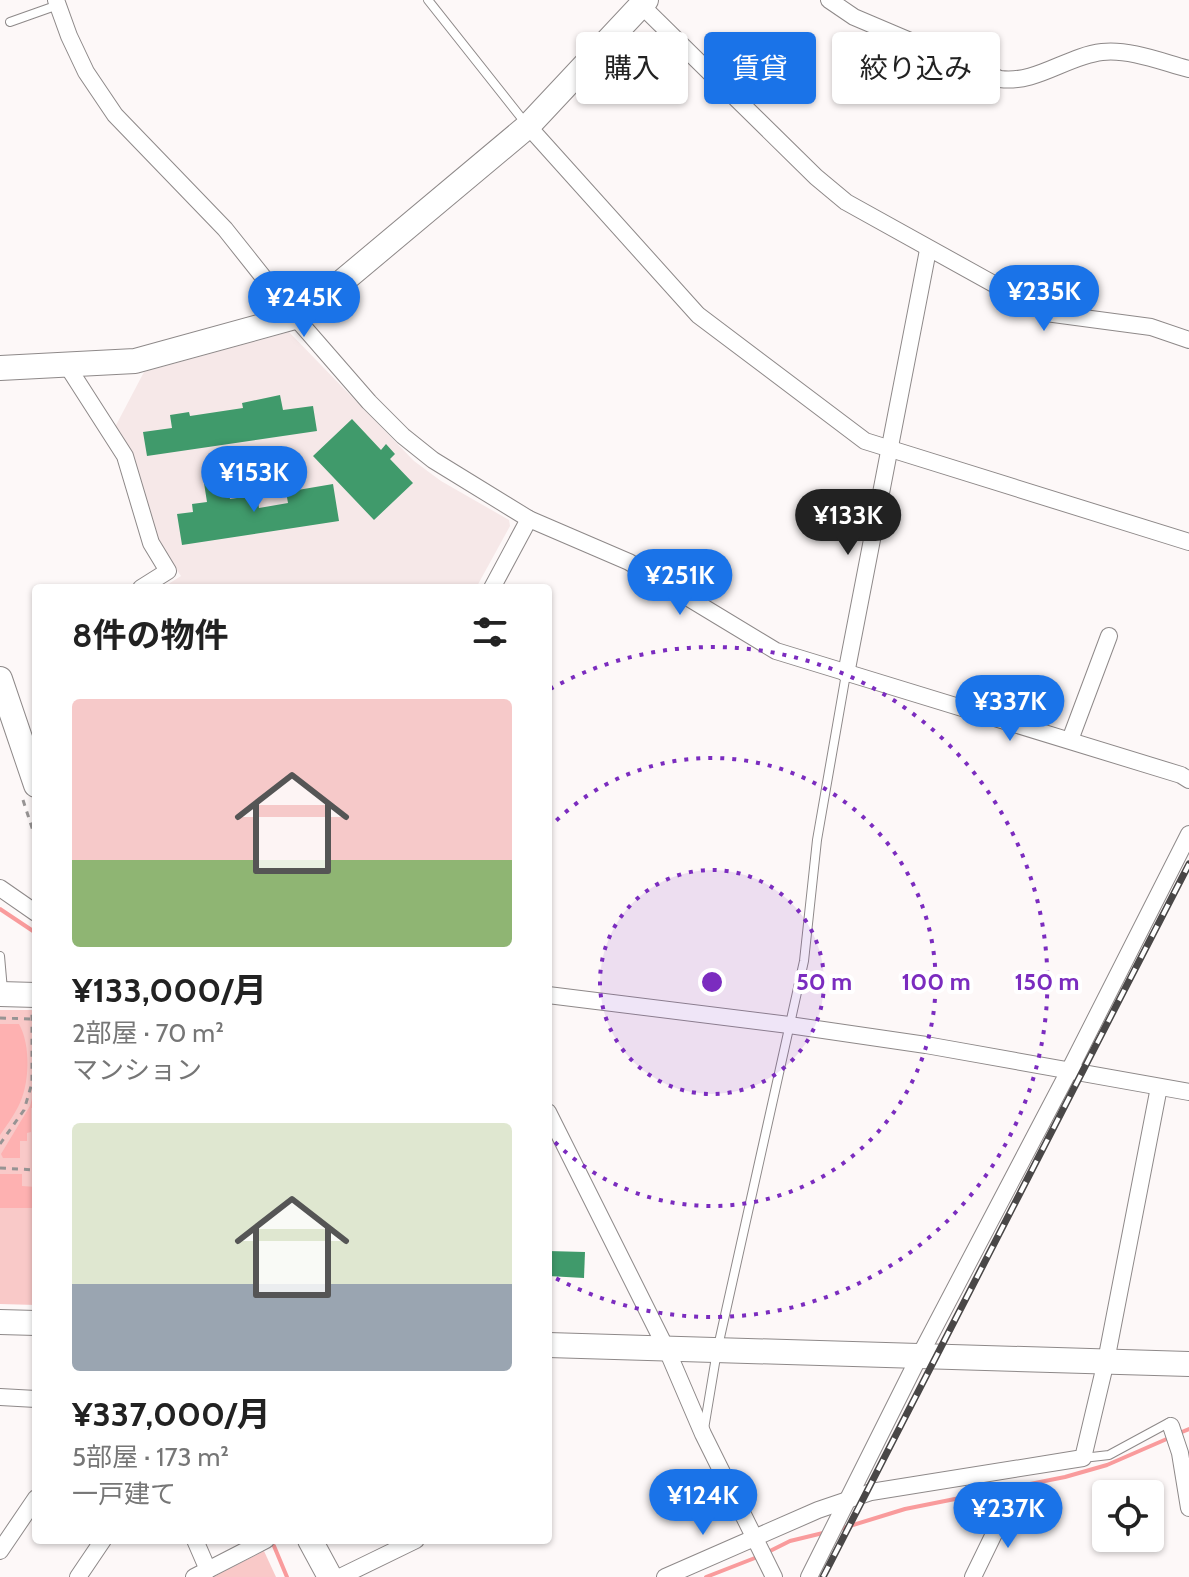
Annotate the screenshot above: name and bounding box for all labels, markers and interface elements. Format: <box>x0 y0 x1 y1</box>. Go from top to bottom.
chip: 購入 <box>576 32 688 104</box>
chip: 賃貸 <box>704 32 816 104</box>
chip: 絞り込み <box>832 32 1000 104</box>
pin: ¥235K <box>988 265 1100 333</box>
pin: ¥245K <box>248 271 360 339</box>
text: ¥235K <box>1007 275 1081 307</box>
text: ¥245K <box>266 281 342 313</box>
pin: ¥153K <box>198 446 310 514</box>
text: ¥153K <box>219 456 289 488</box>
pin: ¥133K <box>792 489 904 557</box>
text: ¥133K <box>813 499 883 531</box>
pin: ¥251K <box>624 549 736 617</box>
text: ¥251K <box>645 559 715 591</box>
icon: filters <box>468 610 512 654</box>
text: 8件の物件 <box>72 614 229 656</box>
pin: ¥337K <box>954 675 1066 743</box>
text: ¥337K <box>973 685 1047 717</box>
icon: home <box>220 751 364 895</box>
text: 50 m <box>796 967 852 996</box>
text: 100 m <box>901 967 971 996</box>
text: 150 m <box>1015 967 1079 996</box>
centre of rings <box>698 968 726 996</box>
text: ¥133,000/月 <box>72 969 267 1011</box>
text: 2部屋 · 70 m² <box>72 1017 224 1049</box>
text: マンション <box>72 1054 202 1086</box>
icon: home <box>220 1175 364 1319</box>
text: ¥337,000/月 <box>72 1393 271 1435</box>
text: 5部屋 · 173 m² <box>72 1441 229 1473</box>
pin: ¥124K <box>647 1469 759 1537</box>
text: 一戸建て <box>72 1478 176 1510</box>
text: ¥124K <box>667 1479 739 1511</box>
map controls <box>1092 1480 1164 1552</box>
button: locate <box>1092 1480 1164 1552</box>
pin: ¥237K <box>952 1482 1064 1550</box>
text: ¥237K <box>971 1492 1045 1524</box>

